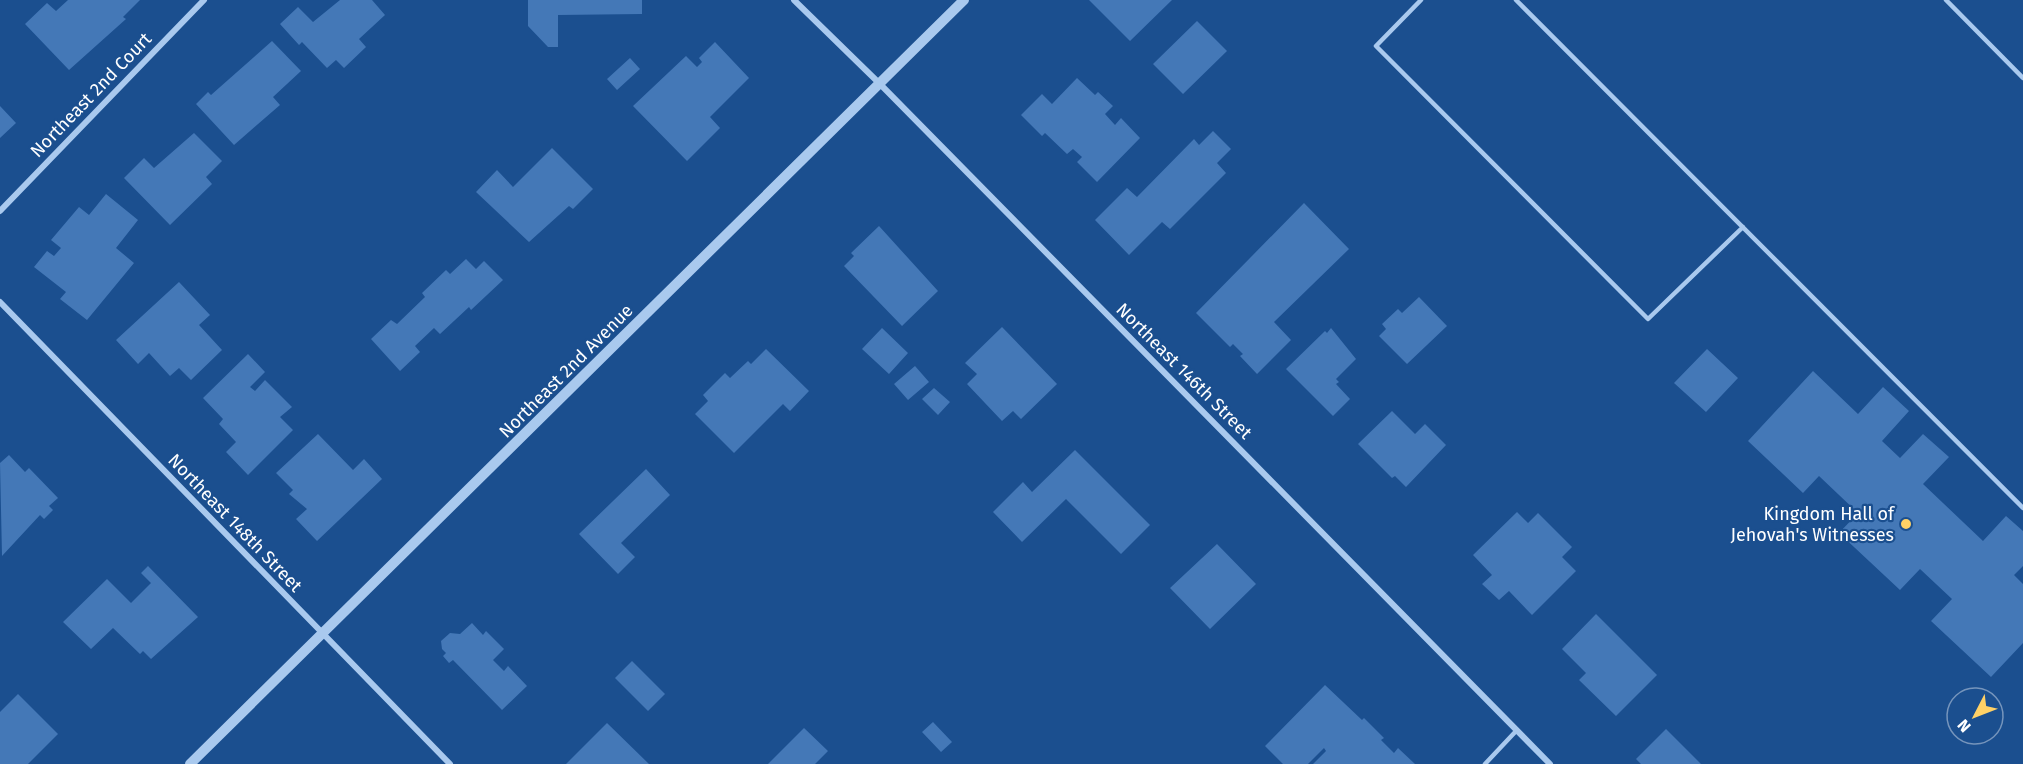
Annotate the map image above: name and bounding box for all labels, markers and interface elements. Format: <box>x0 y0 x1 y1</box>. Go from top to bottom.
street label: Northeast 2nd Court <box>26 28 157 162</box>
street label: Northeast 146th Street <box>1111 298 1257 444</box>
street label: Northeast 2nd Avenue <box>494 299 638 443</box>
street label: Northeast 148th Street <box>163 449 307 597</box>
place label: Kingdom Hall of Jehovah's Witnesses <box>1730 503 1896 546</box>
marker: Kingdom Hall of Jehovah's Witnesses <box>1899 517 1913 531</box>
north arrow <box>1945 686 2005 746</box>
text: N <box>1954 715 1975 736</box>

